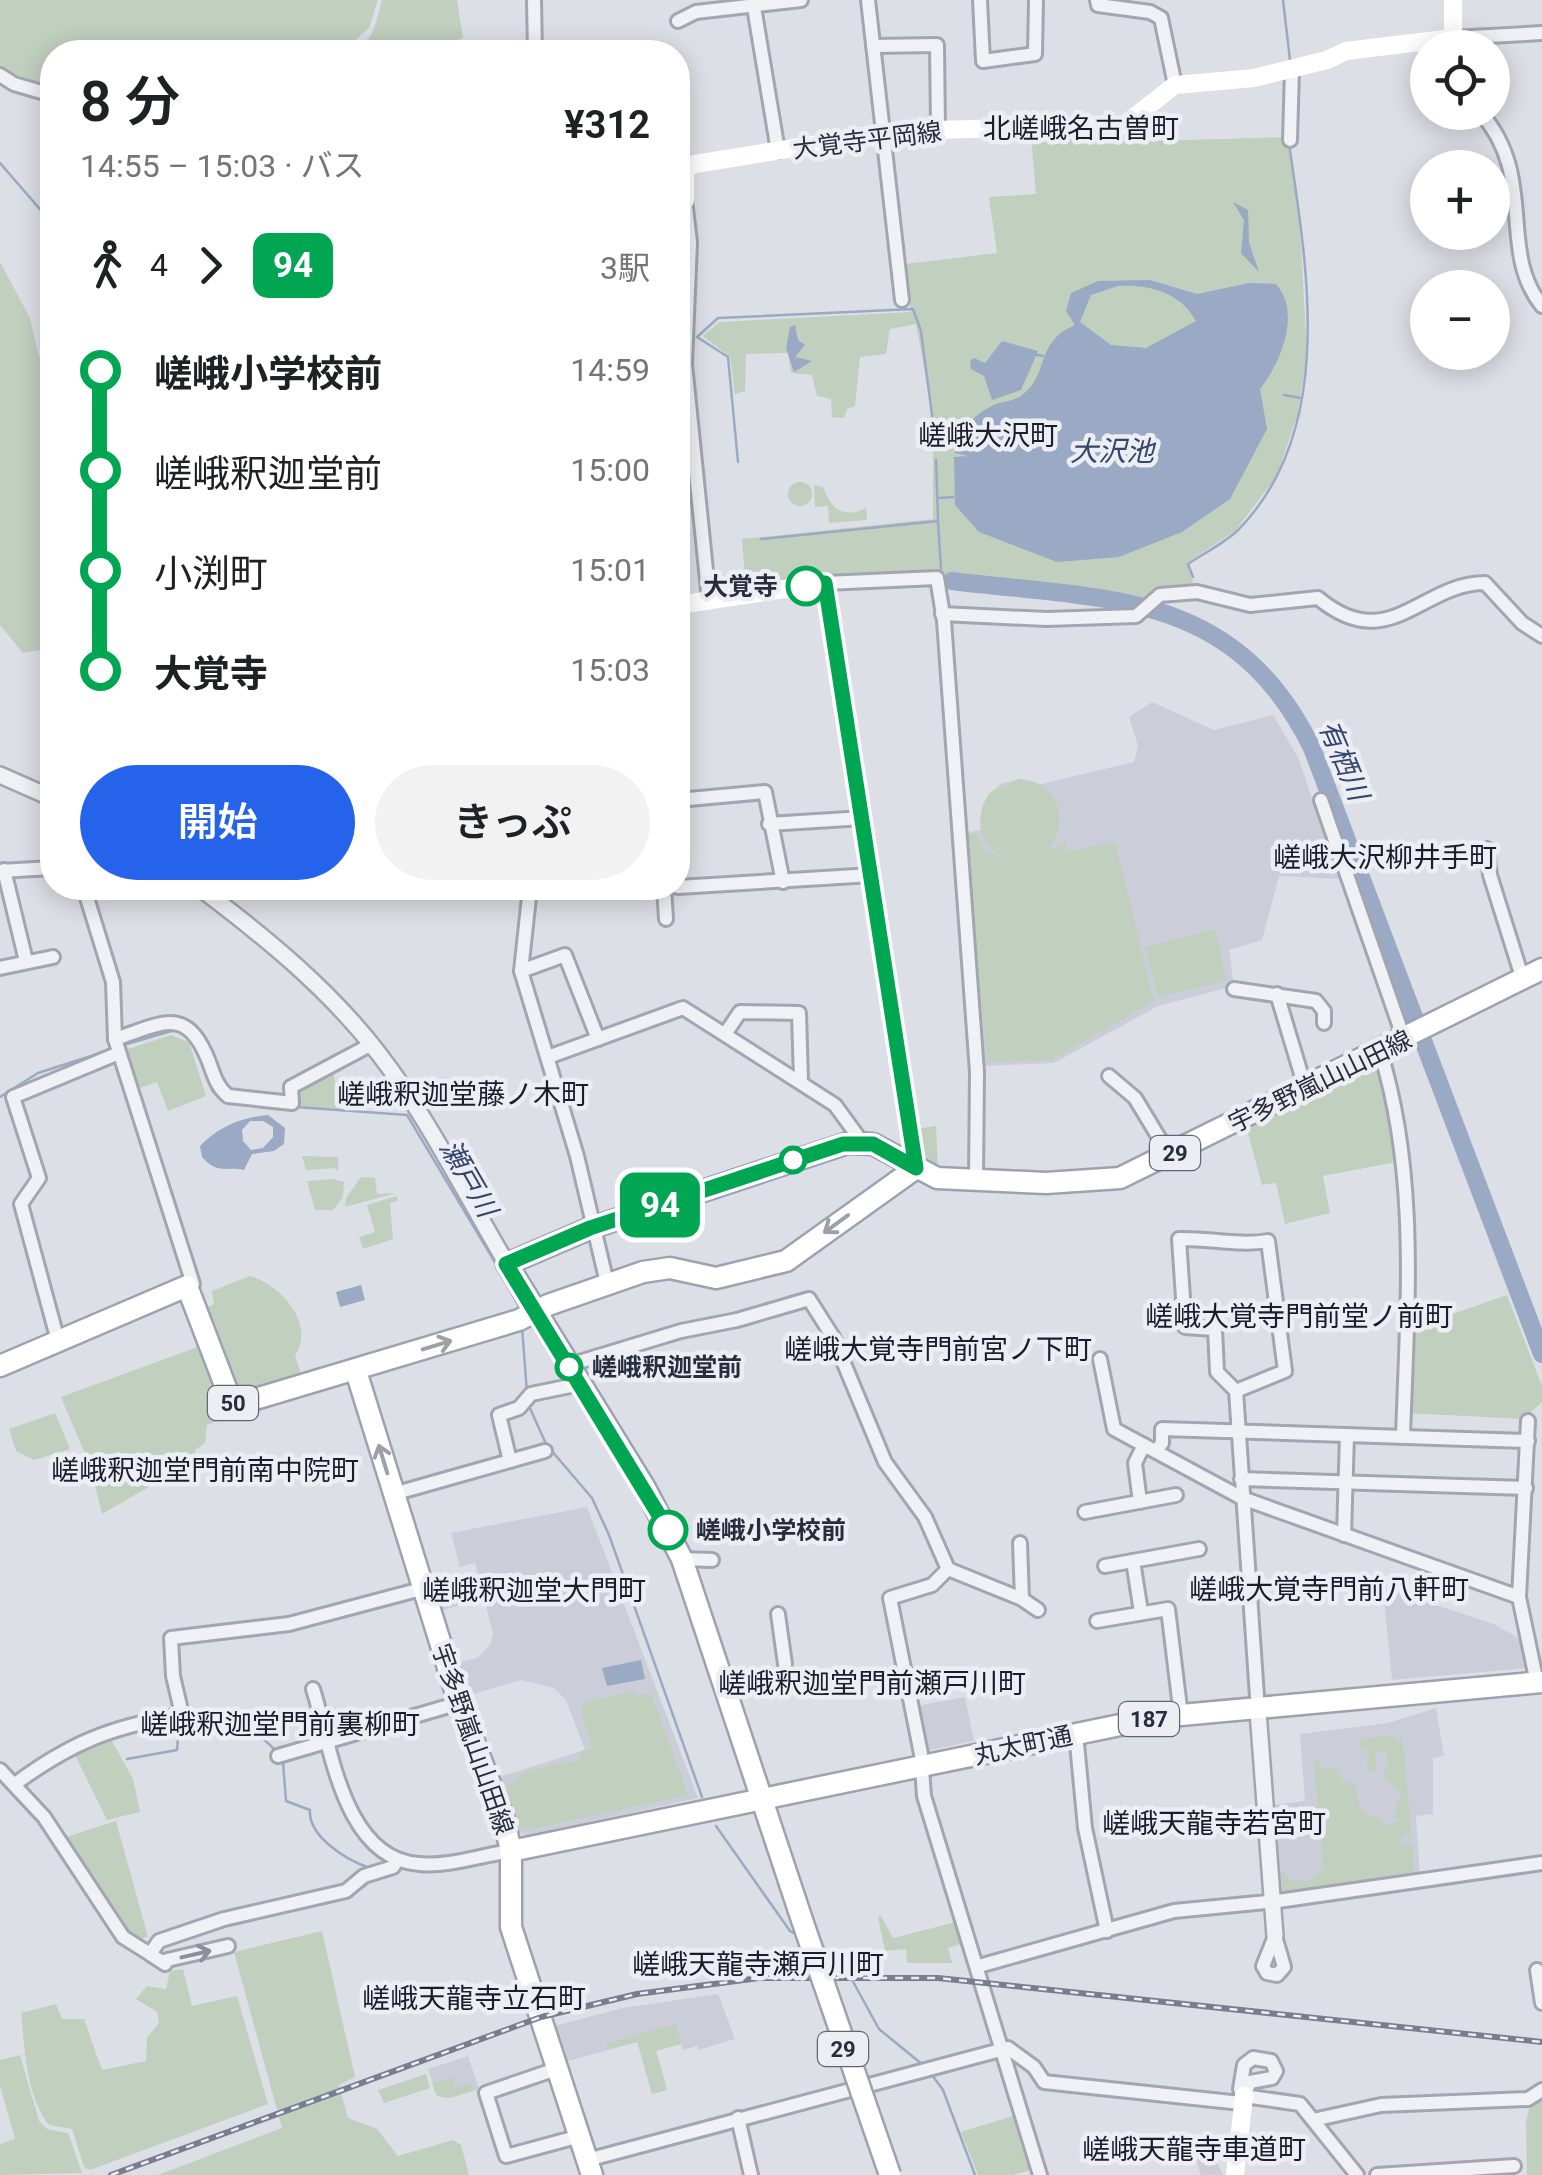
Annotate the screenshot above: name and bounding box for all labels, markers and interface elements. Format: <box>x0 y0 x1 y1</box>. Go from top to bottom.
map controls <box>1410 30 1510 370</box>
button: locate <box>1410 30 1510 130</box>
text: 8 分 <box>80 70 180 134</box>
text: ¥312 <box>564 103 650 147</box>
district label: 北嵯峨名古曽町 <box>983 112 1179 145</box>
street label: 大覚寺平岡線 <box>791 117 943 164</box>
text: 14:55 – 15:03 · バス <box>80 147 365 185</box>
button: + <box>1410 150 1510 250</box>
icon: walk <box>80 238 135 293</box>
icon: forward <box>183 238 238 293</box>
text: 94 <box>273 245 313 286</box>
text: 4 <box>150 246 168 284</box>
text: 3駅 <box>600 249 650 287</box>
button: − <box>1410 270 1510 370</box>
text: 14:59 <box>570 351 650 389</box>
text: 嵯峨小学校前 <box>154 352 382 396</box>
district label: 嵯峨大沢町 <box>918 419 1058 452</box>
water label: 大沢池 <box>1070 435 1157 468</box>
text: 15:00 <box>570 451 650 489</box>
text: 嵯峨釈迦堂前 <box>154 452 382 496</box>
text: 15:01 <box>570 551 650 589</box>
text: 小渕町 <box>154 552 268 596</box>
marker: 大覚寺 <box>787 567 825 605</box>
place label: 大覚寺 <box>703 572 778 601</box>
text: 15:03 <box>570 651 650 689</box>
text: 大覚寺 <box>154 652 268 696</box>
water label: 有栖川 <box>1312 715 1376 808</box>
button: 開始 <box>80 765 355 880</box>
button: きっぷ <box>375 765 650 880</box>
district label: 嵯峨大沢柳井手町 <box>1273 841 1497 874</box>
street label: 宇多野嵐山山田線 <box>1224 1025 1416 1138</box>
district label: 嵯峨釈迦堂藤ノ木町 <box>337 1078 589 1111</box>
water label: 瀬戸川 <box>433 1134 505 1225</box>
road number: 29 <box>1150 1136 1200 1170</box>
unlabelled marker <box>780 1147 806 1173</box>
line badge: 94 <box>615 1172 705 1238</box>
text: 94 <box>640 1185 680 1226</box>
one-way arrow <box>823 1213 851 1234</box>
district label: 嵯峨大覚寺門前堂ノ前町 <box>1145 1300 1453 1333</box>
district label: 嵯峨大覚寺門前宮ノ下町 <box>784 1333 1092 1366</box>
one-way arrow <box>421 1335 453 1353</box>
place label: 嵯峨釈迦堂前 <box>592 1353 742 1382</box>
marker: 嵯峨釈迦堂前 <box>556 1354 582 1380</box>
road number: 50 <box>208 1386 258 1420</box>
one-way arrow <box>372 1444 390 1476</box>
district label: 嵯峨釈迦堂門前南中院町 <box>51 1454 359 1487</box>
marker: 嵯峨小学校前 <box>649 1511 687 1549</box>
place label: 嵯峨小学校前 <box>696 1516 846 1545</box>
district label: 嵯峨大覚寺門前八軒町 <box>1189 1573 1469 1606</box>
district label: 嵯峨釈迦堂大門町 <box>422 1574 646 1607</box>
street label: 宇多野嵐山山田線 <box>426 1640 519 1838</box>
district label: 嵯峨釈迦堂門前瀬戸川町 <box>718 1667 1026 1700</box>
road number: 187 <box>1119 1702 1179 1736</box>
district label: 嵯峨釈迦堂門前裏柳町 <box>140 1708 420 1741</box>
street label: 丸太町通 <box>971 1721 1075 1770</box>
district label: 嵯峨天龍寺若宮町 <box>1102 1807 1326 1840</box>
one-way arrow <box>179 1943 211 1962</box>
district label: 嵯峨天龍寺瀬戸川町 <box>632 1948 884 1981</box>
district label: 嵯峨天龍寺立石町 <box>362 1982 586 2015</box>
road number: 29 <box>818 2032 868 2066</box>
district label: 嵯峨天龍寺車道町 <box>1082 2133 1306 2166</box>

